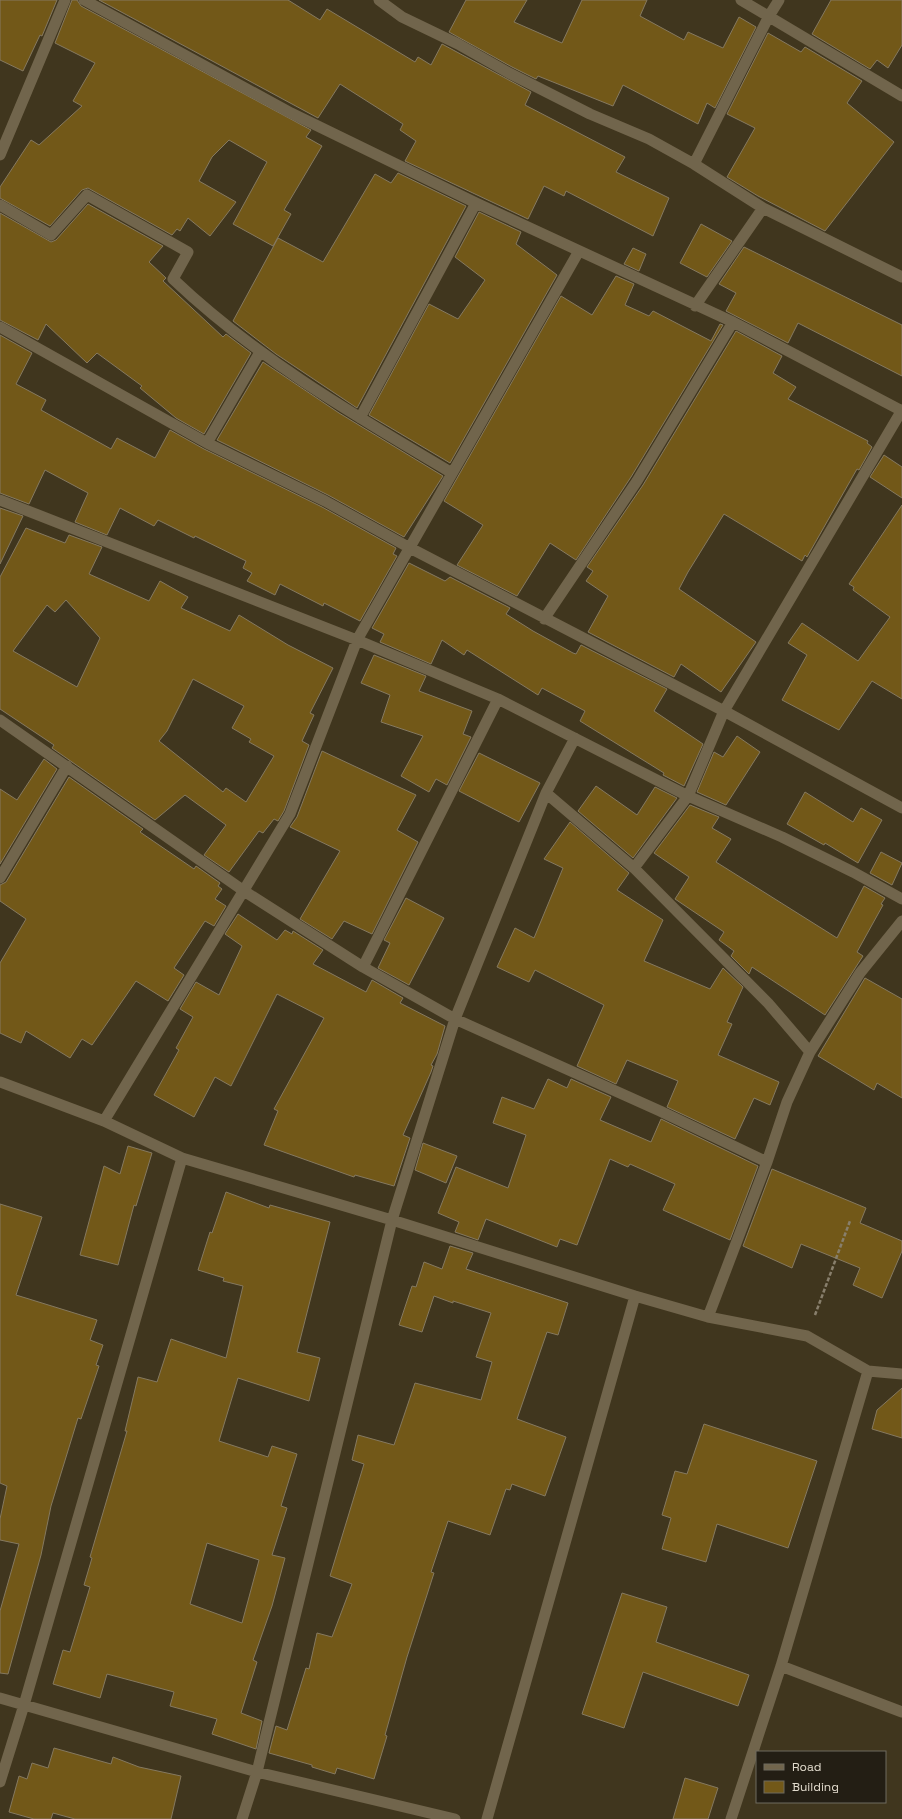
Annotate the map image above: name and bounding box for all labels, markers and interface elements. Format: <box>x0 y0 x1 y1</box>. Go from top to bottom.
legend <box>756 1751 886 1803</box>
text: Road <box>792 1759 821 1775</box>
text: Building <box>792 1779 839 1795</box>

